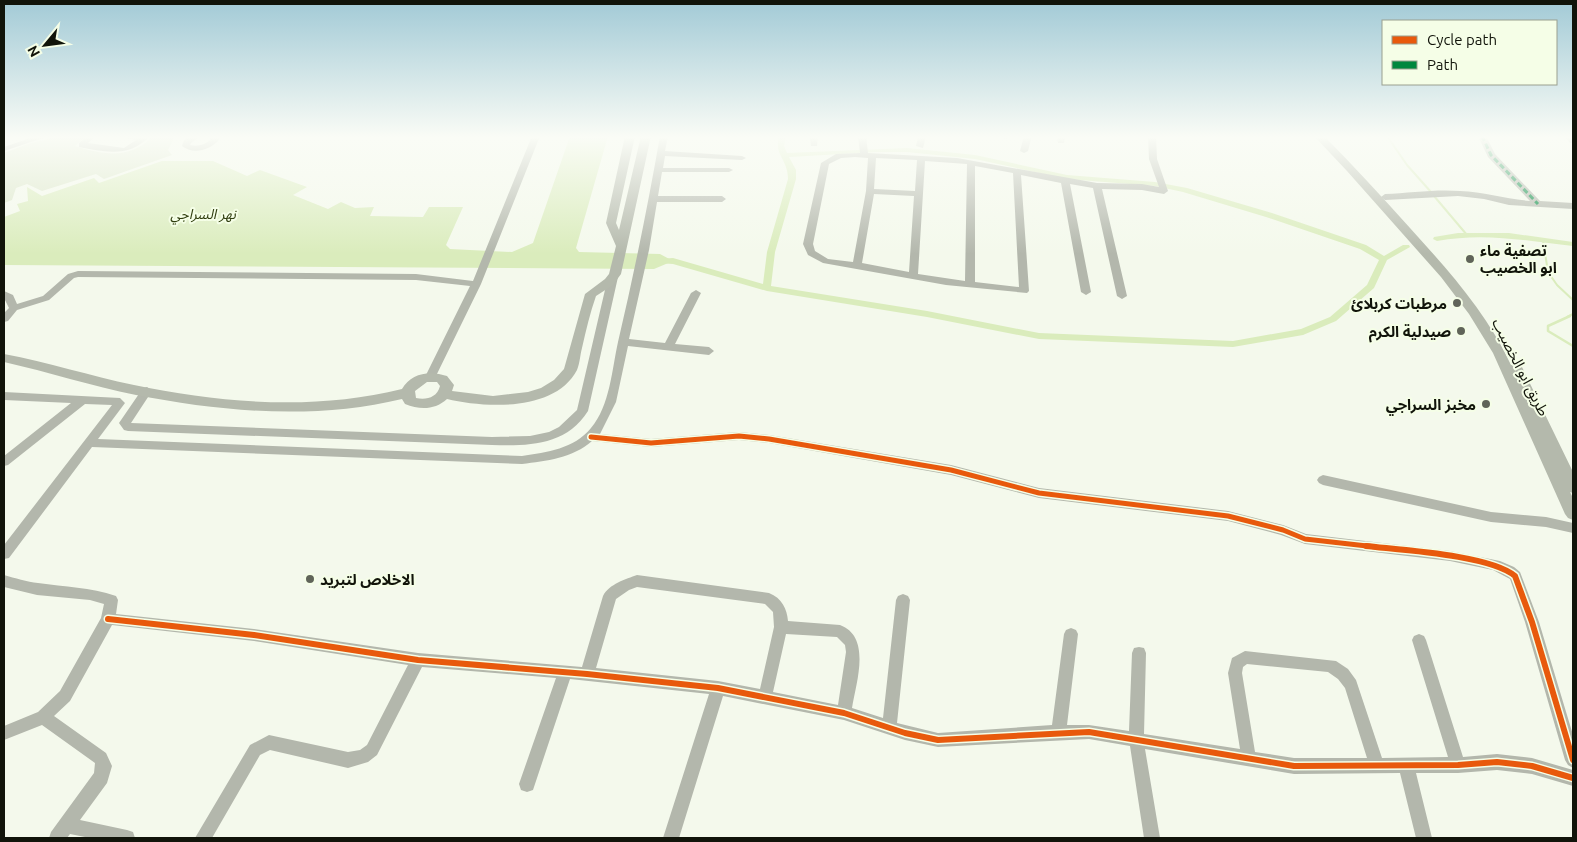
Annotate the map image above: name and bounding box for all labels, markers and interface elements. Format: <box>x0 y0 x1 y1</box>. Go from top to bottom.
north arrow <box>20 20 70 70</box>
legend <box>1382 20 1557 85</box>
text: Cycle path <box>1427 31 1497 48</box>
text: N <box>24 43 43 60</box>
text: Path <box>1427 56 1458 73</box>
water label: نهر السراجي <box>170 206 237 225</box>
place label: تصفية ماء ابو الخصيب <box>1480 242 1557 277</box>
marker: تصفية ماء ابو الخصيب <box>1464 253 1476 265</box>
place label: مرطبات كربلائ <box>1351 295 1447 313</box>
marker: مرطبات كربلائ <box>1451 297 1463 309</box>
street label: طريق ابو الخصيب <box>1487 315 1553 419</box>
place label: صيدلية الكرم <box>1369 323 1451 343</box>
marker: صيدلية الكرم <box>1455 325 1467 337</box>
place label: مخبز السراجي <box>1386 396 1476 416</box>
marker: مخبز السراجي <box>1480 398 1492 410</box>
place label: الاخلاص لتبريد <box>320 571 415 589</box>
marker: الاخلاص لتبريد <box>304 573 316 585</box>

